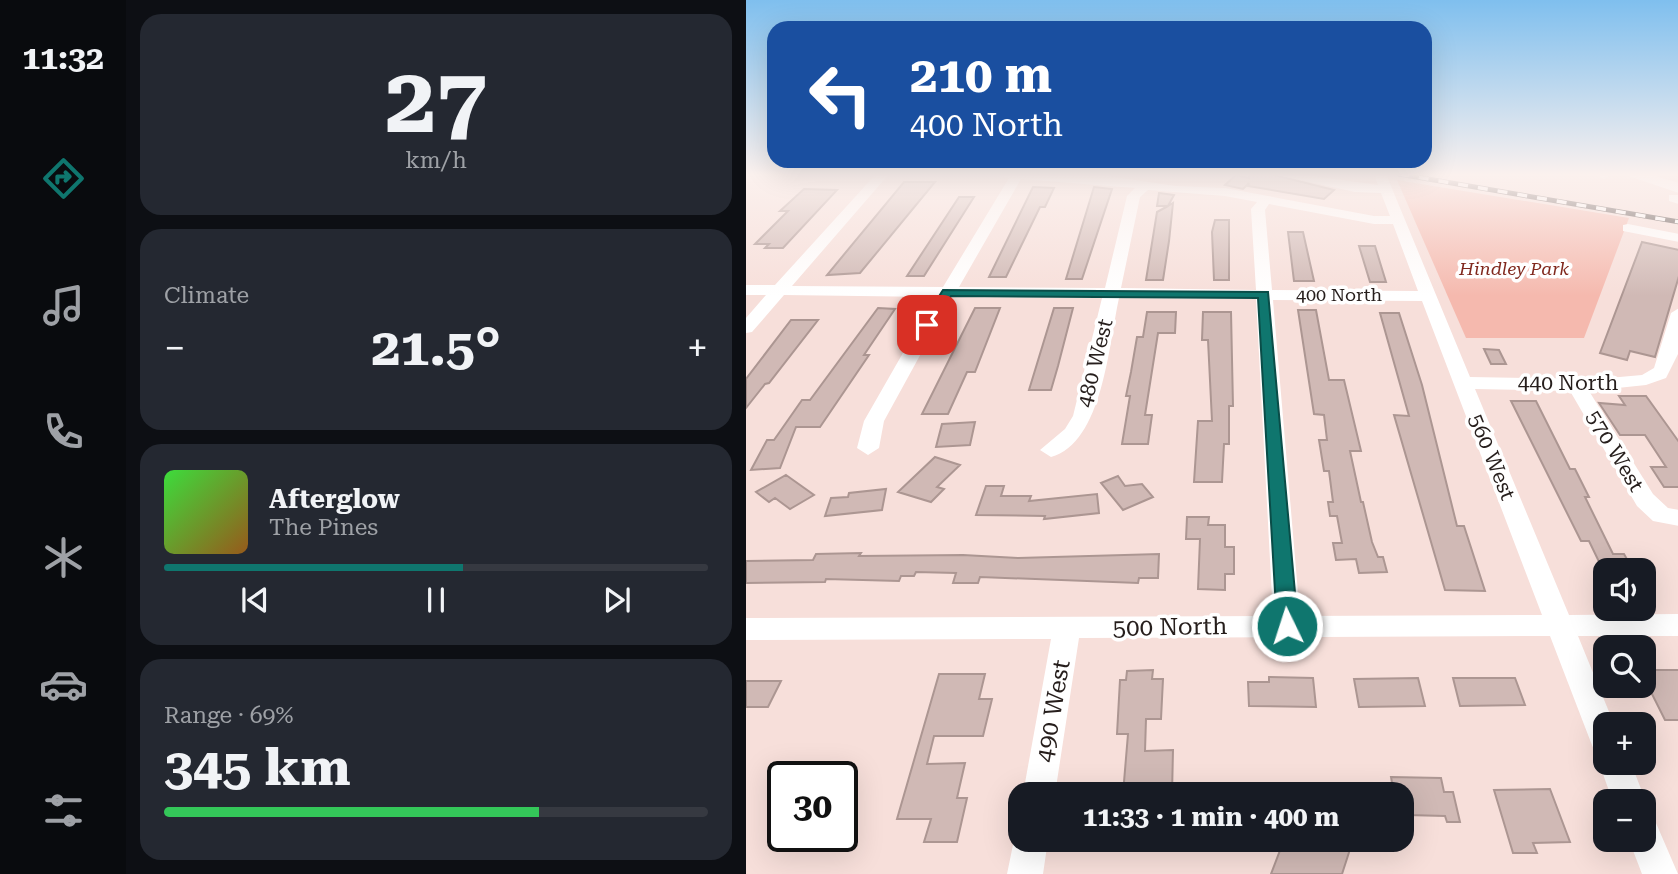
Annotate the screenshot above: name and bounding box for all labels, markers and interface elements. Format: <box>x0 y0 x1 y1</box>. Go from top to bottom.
text: 11:32 <box>22 39 104 77</box>
text: 210 m <box>910 47 1052 104</box>
text: 27 <box>385 48 487 154</box>
icon: left <box>795 49 886 140</box>
text: 400 North <box>910 106 1063 144</box>
text: km/h <box>405 147 467 174</box>
icon: directions <box>39 154 88 203</box>
park label: Hindley Park <box>1458 258 1569 279</box>
icon: music <box>39 281 88 330</box>
text: Climate <box>164 282 249 309</box>
street label: 400 North <box>1296 284 1382 305</box>
pin <box>897 295 957 355</box>
icon: arrive <box>908 306 946 344</box>
street label: 480 West <box>1072 316 1118 410</box>
text: 21.5° <box>371 317 501 378</box>
text: − <box>164 326 185 370</box>
text: + <box>687 326 708 370</box>
street label: 440 North <box>1518 371 1619 395</box>
street label: 570 West <box>1581 406 1649 496</box>
icon: phone <box>39 407 88 456</box>
street label: 560 West <box>1464 411 1520 504</box>
text: Afterglow <box>269 484 400 514</box>
text: The Pines <box>269 514 378 541</box>
icon: climate <box>39 533 88 582</box>
map controls <box>1593 558 1656 852</box>
button: sound <box>1593 558 1656 621</box>
icon: previous <box>236 581 274 619</box>
icon: pause <box>417 581 455 619</box>
icon: next <box>598 581 636 619</box>
position arrow <box>1250 589 1324 663</box>
street label: 500 North <box>1112 612 1228 642</box>
button: search <box>1593 635 1656 698</box>
street label: 490 West <box>1030 658 1076 764</box>
icon: car <box>39 660 88 709</box>
text: Range · 69% <box>164 702 293 729</box>
button: + <box>1593 712 1656 775</box>
text: 345 km <box>164 737 351 798</box>
speed limit sign: 30 <box>767 761 858 852</box>
icon: filters <box>39 786 88 835</box>
button: − <box>1593 789 1656 852</box>
text: 11:33 · 1 min · 400 m <box>1083 802 1339 832</box>

